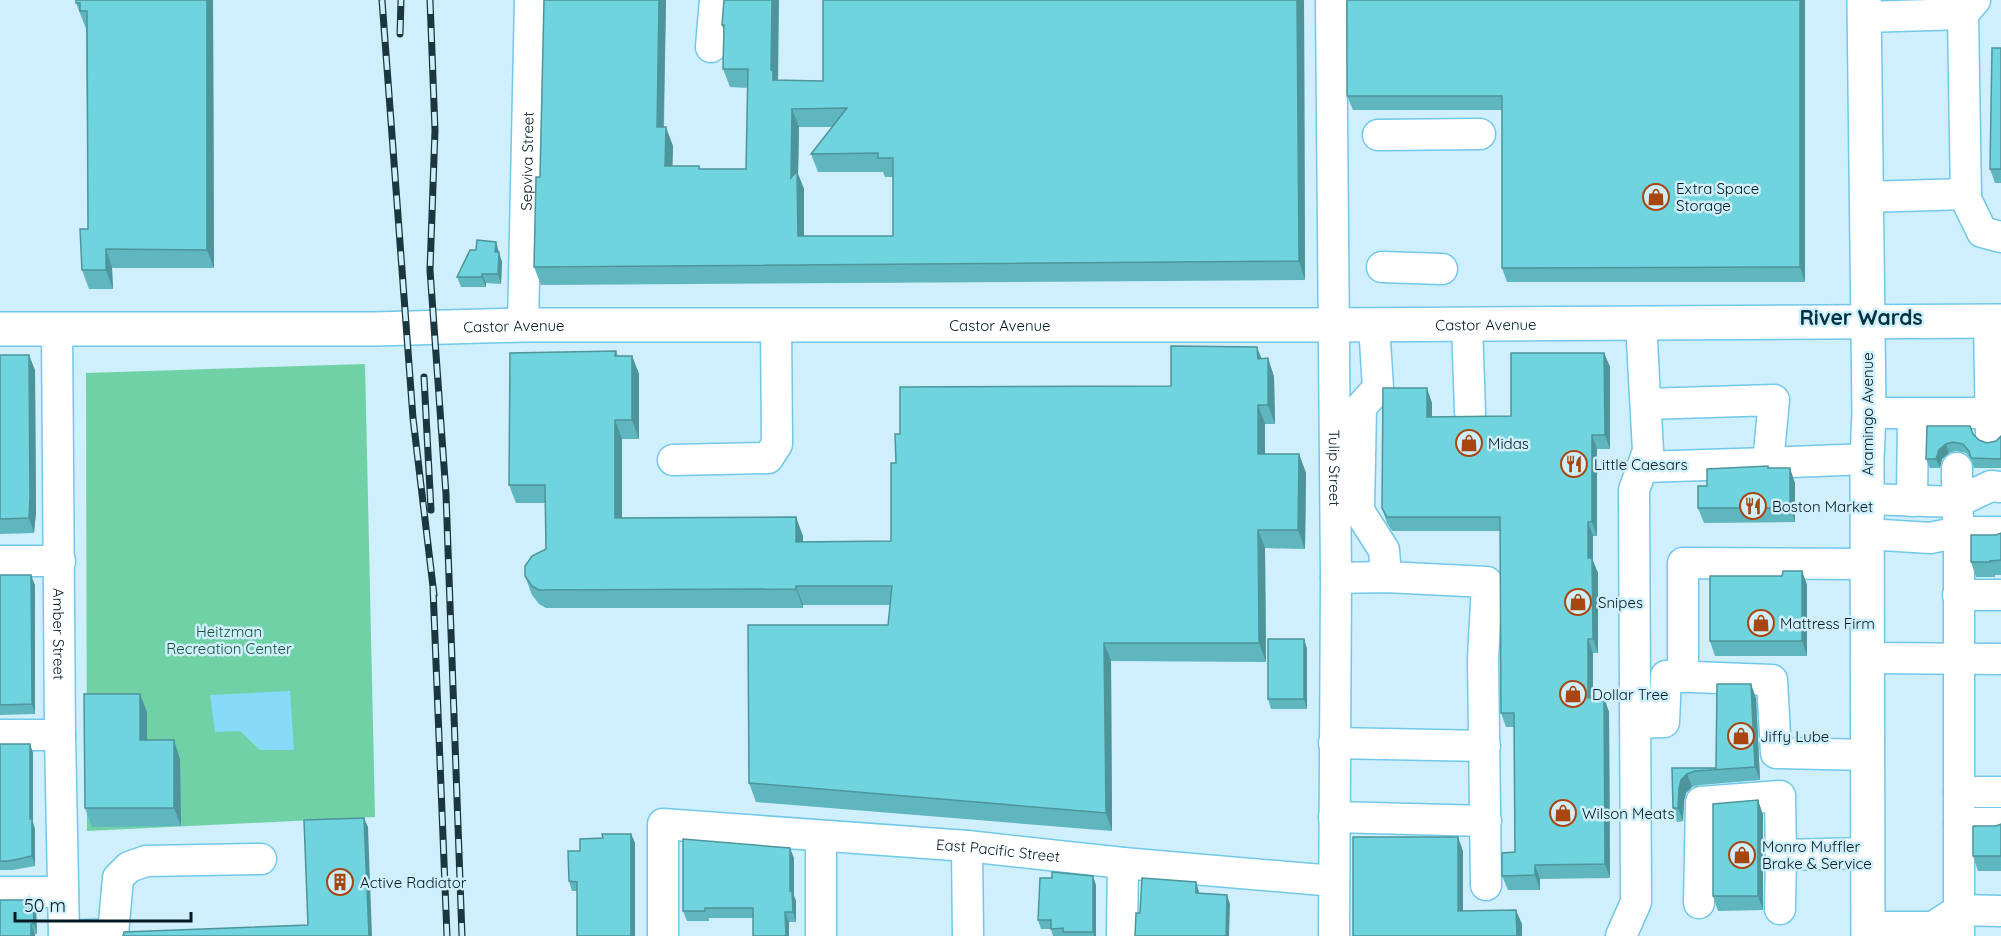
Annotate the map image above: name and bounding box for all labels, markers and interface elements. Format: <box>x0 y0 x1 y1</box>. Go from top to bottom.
street label: Sepviva Street <box>516 111 537 211</box>
place label: Extra Space Storage <box>1676 179 1759 215</box>
shop icon: Extra Space Storage <box>1641 182 1671 212</box>
district label: River Wards <box>1799 304 1923 330</box>
street label: Castor Avenue <box>1435 314 1537 334</box>
street label: Castor Avenue <box>463 315 565 336</box>
street label: Castor Avenue <box>949 316 1051 335</box>
street label: Aramingo Avenue <box>1858 352 1877 476</box>
shop icon: Midas <box>1454 428 1484 458</box>
street label: Tulip Street <box>1325 430 1345 506</box>
place label: Midas <box>1488 434 1529 453</box>
restaurant icon: Little Caesars <box>1559 449 1589 479</box>
place label: Little Caesars <box>1594 455 1688 474</box>
restaurant icon: Boston Market <box>1738 491 1768 521</box>
place label: Boston Market <box>1772 497 1873 516</box>
shop icon: Snipes <box>1563 587 1593 617</box>
street label: Amber Street <box>49 588 69 680</box>
place label: Snipes <box>1598 593 1643 612</box>
shop icon: Mattress Firm <box>1746 608 1776 638</box>
place label: Mattress Firm <box>1780 614 1875 633</box>
park label: Heitzman Recreation Center <box>166 622 292 658</box>
shop icon: Dollar Tree <box>1558 679 1588 709</box>
place label: Dollar Tree <box>1592 685 1668 704</box>
shop icon: Jiffy Lube <box>1726 721 1756 751</box>
place label: Jiffy Lube <box>1760 727 1829 746</box>
shop icon: Wilson Meats <box>1548 798 1578 828</box>
place label: Wilson Meats <box>1582 804 1674 823</box>
street label: East Pacific Street <box>935 834 1061 866</box>
place label: Monro Muffler Brake & Service <box>1762 837 1872 873</box>
shop icon: Monro Muffler Brake & Service <box>1727 840 1757 870</box>
building icon: Active Radiator <box>325 867 355 897</box>
place label: Active Radiator <box>360 873 467 892</box>
scale bar <box>15 885 190 923</box>
text: 50 m <box>24 894 66 917</box>

